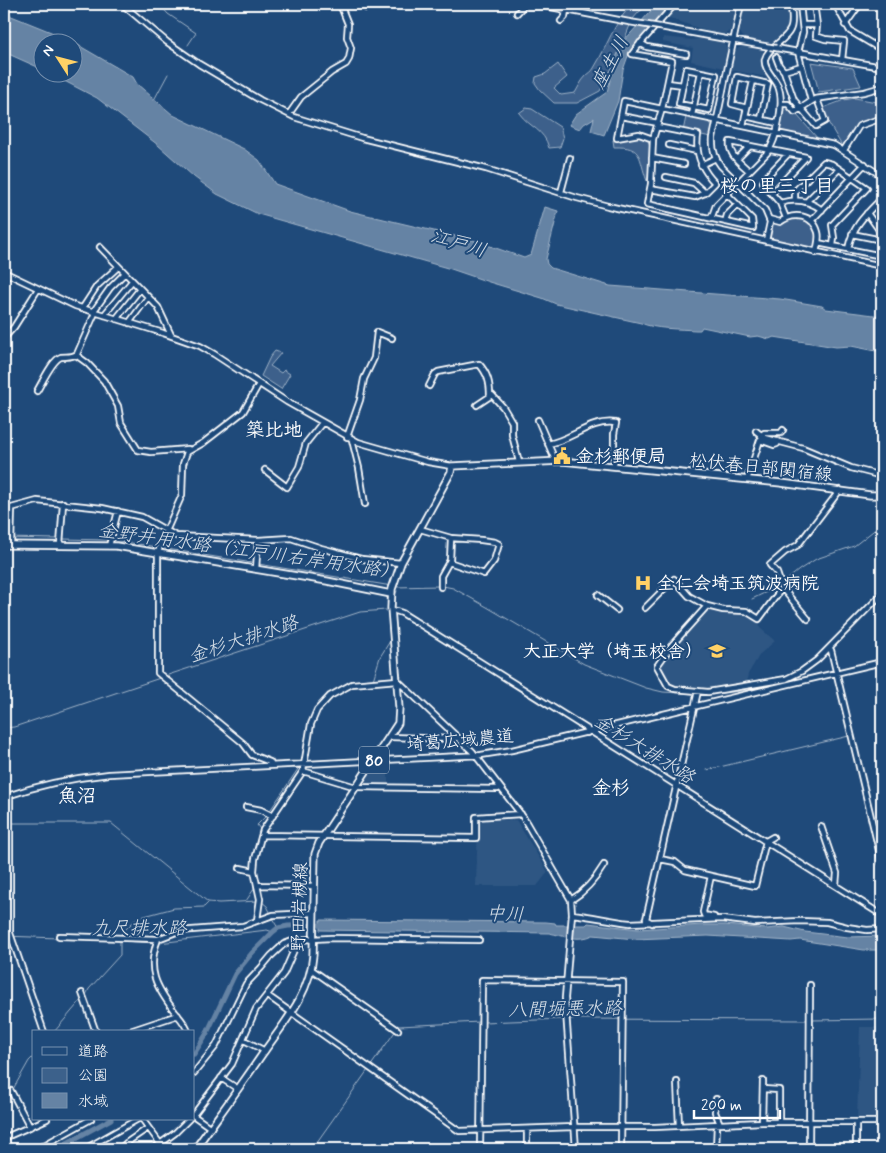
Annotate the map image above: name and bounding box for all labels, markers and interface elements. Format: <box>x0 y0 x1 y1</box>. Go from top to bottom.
north arrow <box>32 32 82 82</box>
water label: 座生川 <box>586 32 635 94</box>
text: N <box>38 42 58 60</box>
district label: 桜の里三丁目 <box>720 174 834 199</box>
water label: 江戸川 <box>428 223 489 264</box>
district label: 築比地 <box>245 418 303 443</box>
place label: 金杉郵便局 <box>576 445 666 469</box>
public building icon: 金杉郵便局 <box>552 446 572 466</box>
street label: 松伏春日部関宿線 <box>688 449 834 487</box>
water label: 金野井用水路（江戸川右岸用水路） <box>97 518 401 585</box>
place label: 全仁会埼玉筑波病院 <box>657 572 819 596</box>
hospital icon: 全仁会埼玉筑波病院 <box>633 573 653 593</box>
water label: 金杉大排水路 <box>185 610 302 669</box>
place label: 大正大学（埼玉校舎） <box>523 640 703 664</box>
school or university icon: 大正大学（埼玉校舎） <box>707 641 727 661</box>
water label: 金杉大排水路 <box>591 708 699 788</box>
street label: 埼葛広域農道 <box>405 724 515 758</box>
road number: 80 <box>359 746 389 774</box>
district label: 金杉 <box>592 776 630 798</box>
district label: 魚沼 <box>58 784 96 809</box>
street label: 野田岩槻線 <box>286 862 314 952</box>
water label: 中川 <box>486 901 524 928</box>
water label: 九尺排水路 <box>91 916 187 941</box>
water label: 八間堀悪水路 <box>508 996 623 1023</box>
legend <box>32 1030 195 1120</box>
text: 道路 <box>78 1042 108 1062</box>
text: 公園 <box>78 1066 108 1086</box>
scale bar <box>694 1088 780 1120</box>
text: 水域 <box>78 1092 108 1112</box>
text: 200 m <box>701 1096 742 1116</box>

